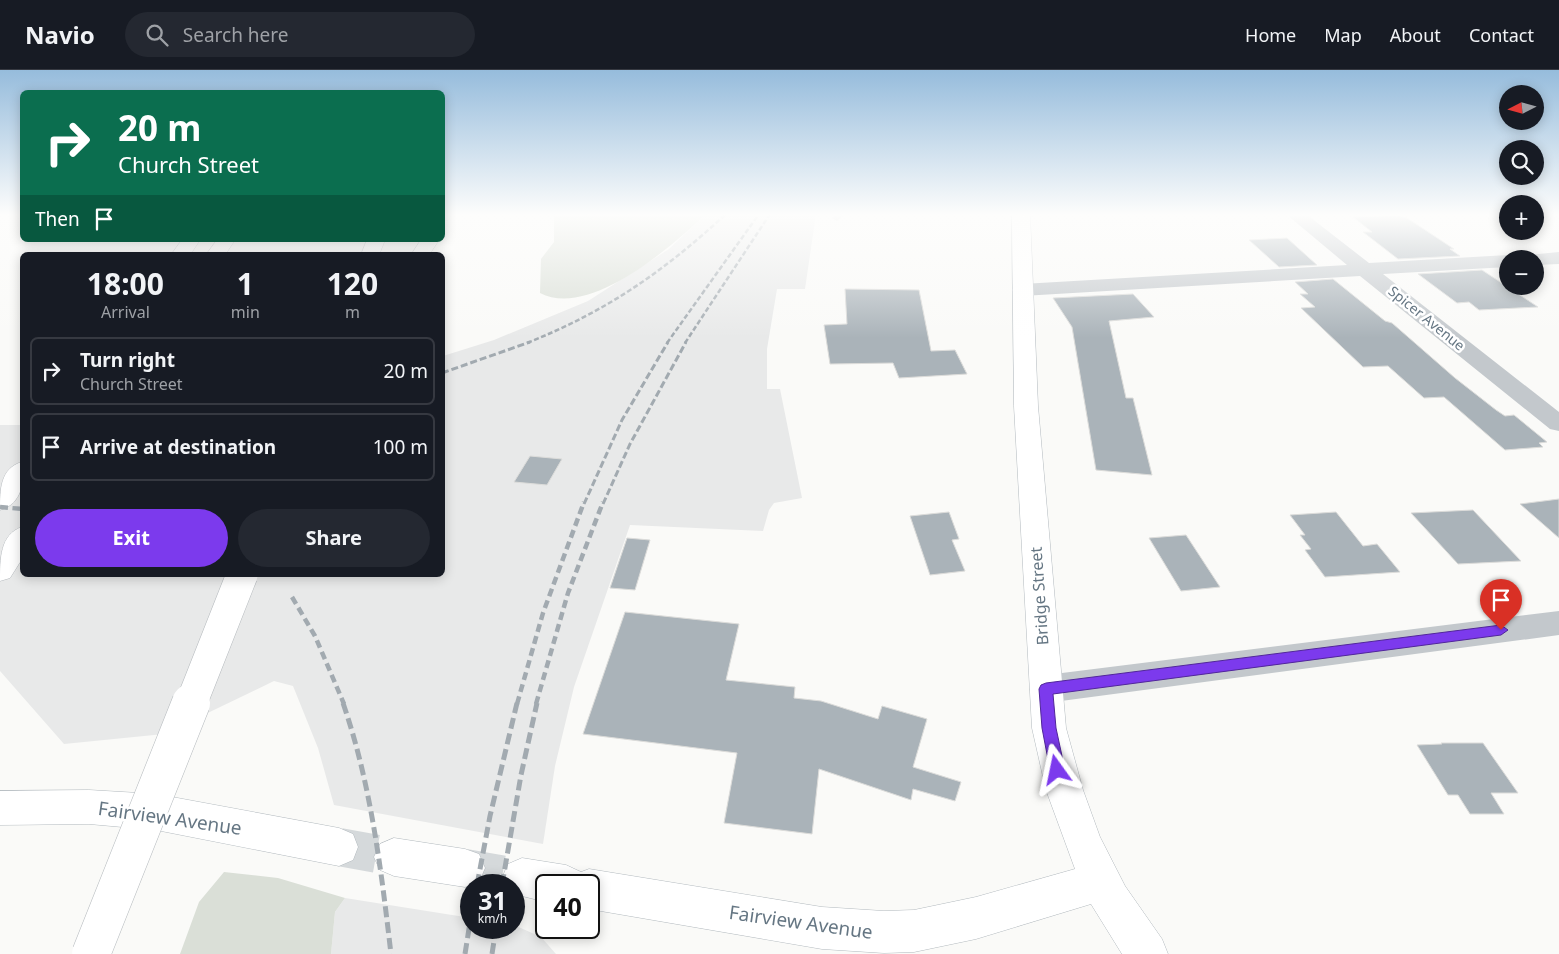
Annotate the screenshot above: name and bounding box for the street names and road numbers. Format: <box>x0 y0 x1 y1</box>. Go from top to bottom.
street label: Spicer Avenue <box>1385 281 1469 355</box>
street label: Bridge Street <box>1025 546 1053 646</box>
street label: Fairview Avenue <box>97 795 243 841</box>
street label: Fairview Avenue <box>728 899 874 945</box>

